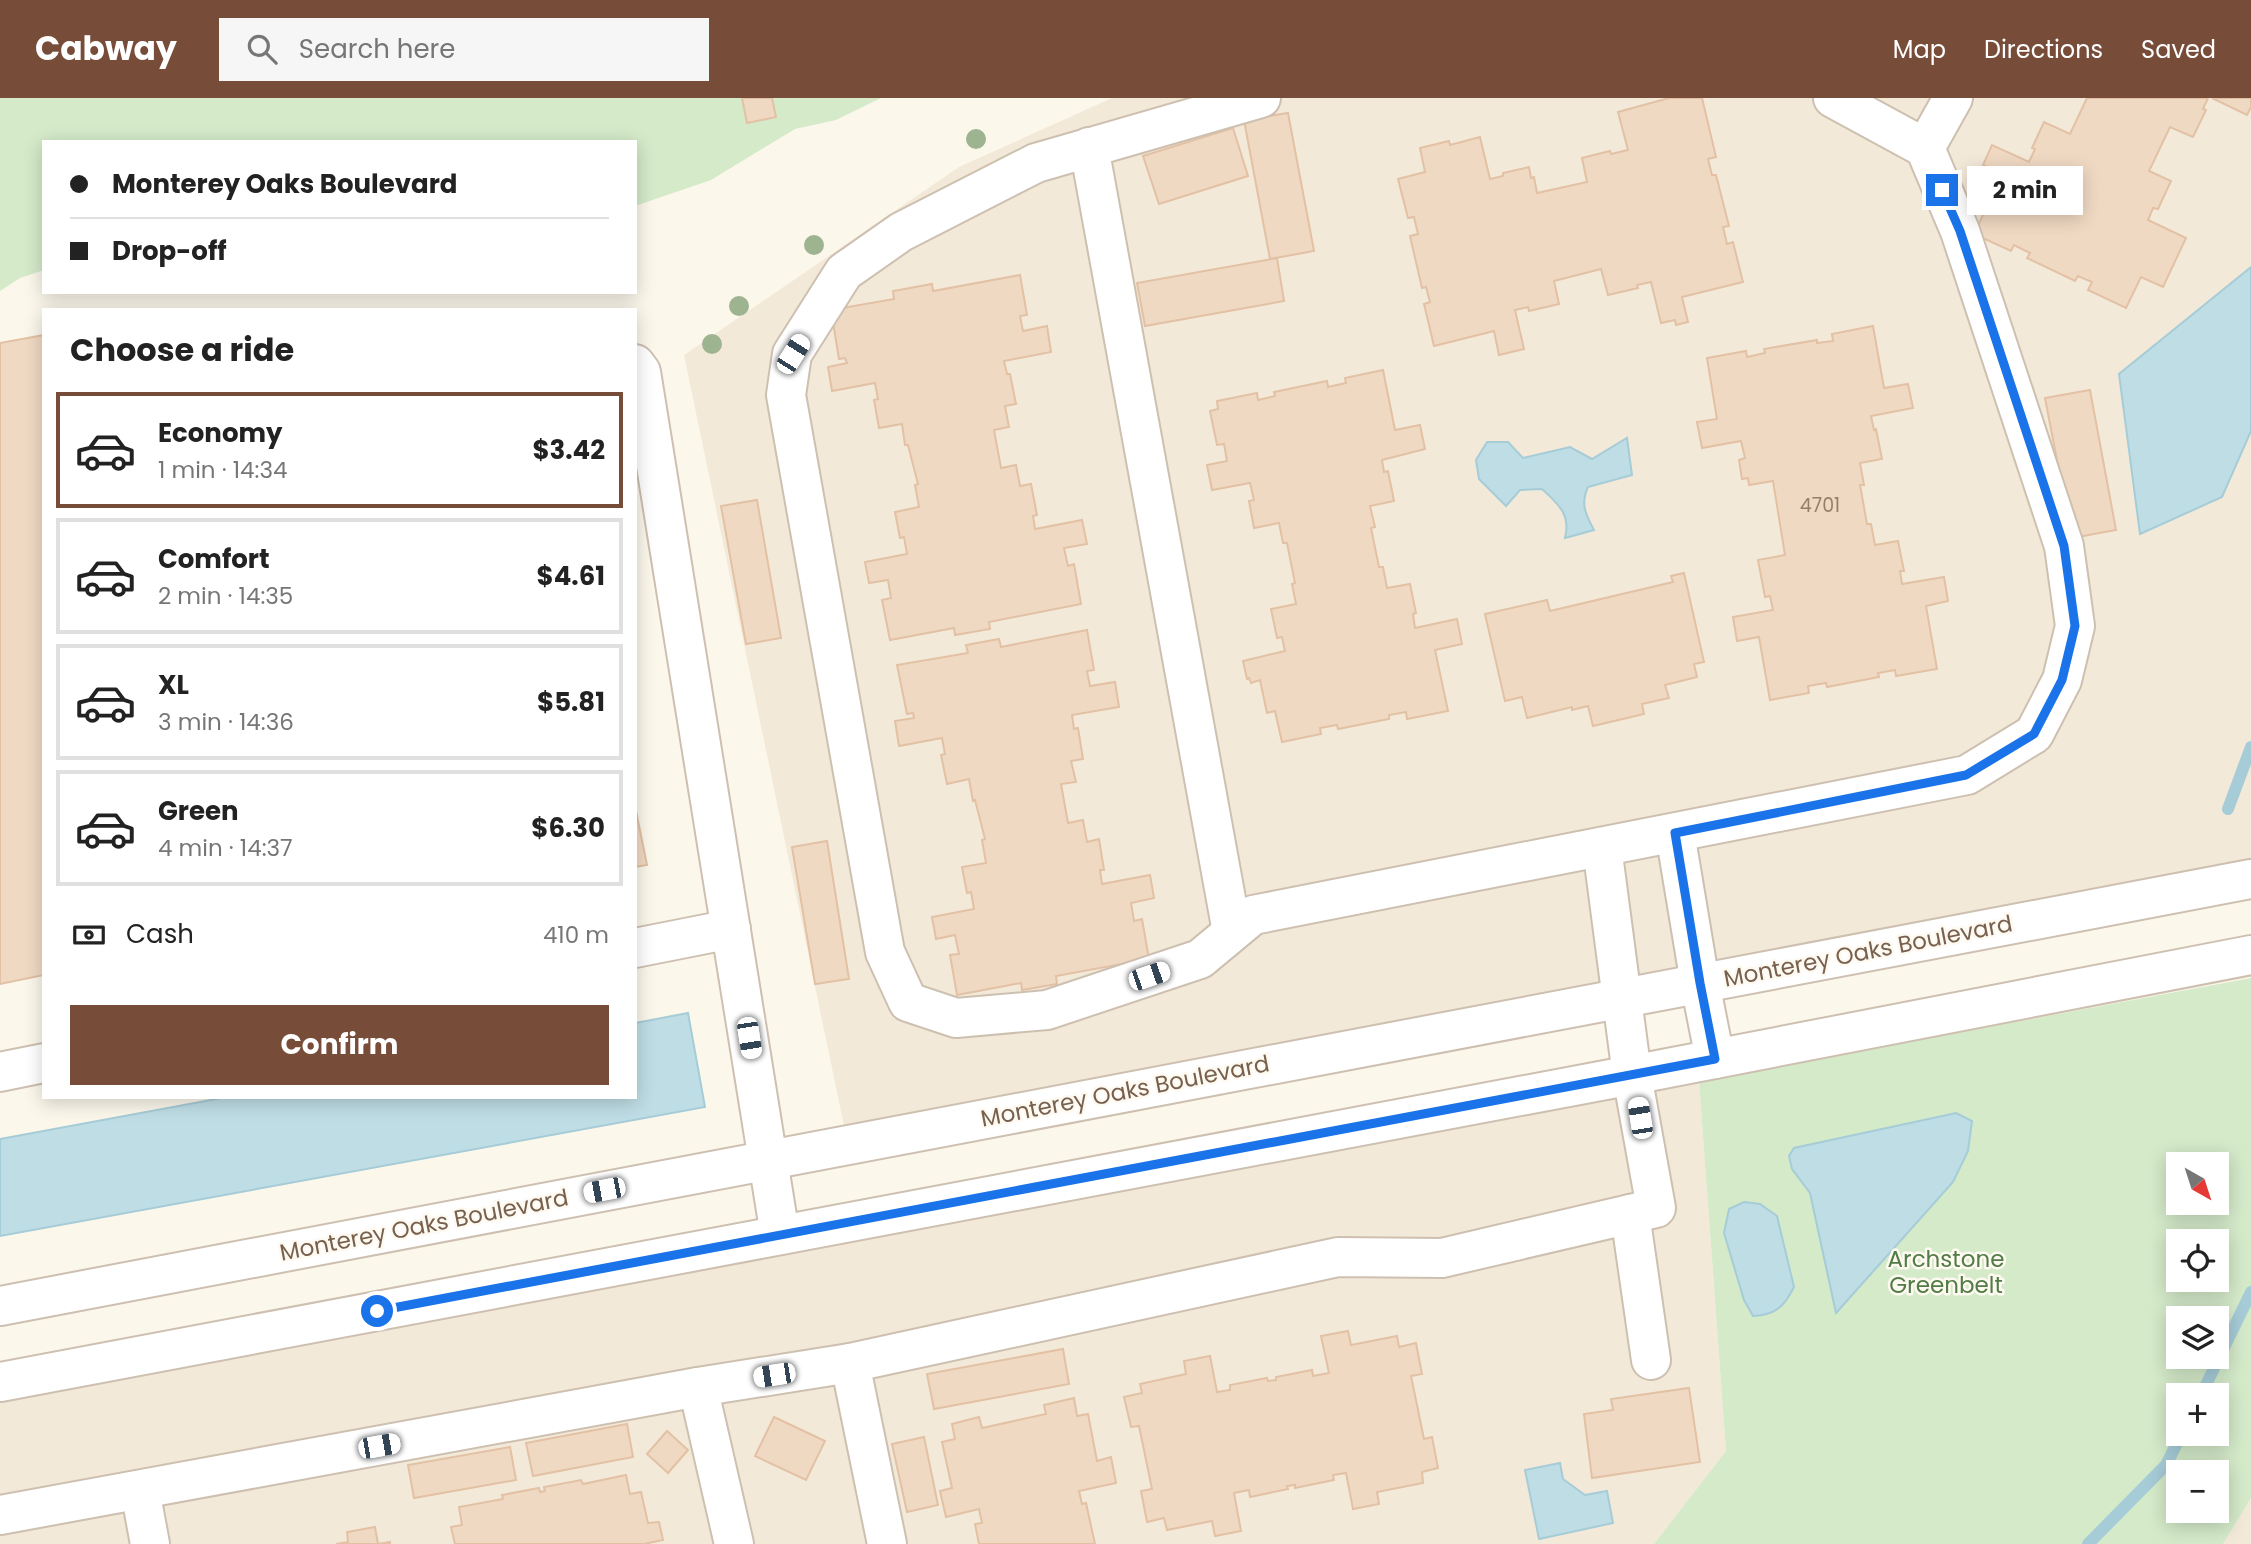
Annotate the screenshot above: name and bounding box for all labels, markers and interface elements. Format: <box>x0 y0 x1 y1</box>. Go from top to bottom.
search box <box>219 18 709 81</box>
text: Cabway <box>35 25 177 72</box>
icon: search <box>243 30 281 68</box>
text: Search here <box>299 31 455 67</box>
text: Map <box>1893 33 1946 66</box>
text: Directions <box>1984 33 2103 66</box>
text: Saved <box>2141 33 2216 66</box>
text: Monterey Oaks Boulevard <box>112 166 457 202</box>
callout: 2 min <box>1966 166 2082 214</box>
route end <box>1926 174 1958 206</box>
text: 2 min <box>1993 174 2057 206</box>
text: Drop-off <box>112 233 227 269</box>
text: Choose a ride <box>70 327 294 372</box>
car <box>773 331 814 377</box>
text: Economy <box>158 415 282 451</box>
icon: car <box>74 419 137 482</box>
text: $3.42 <box>532 432 605 468</box>
text: 1 min · 14:34 <box>158 454 287 486</box>
house number: 4701 <box>1800 492 1840 519</box>
text: Comfort <box>158 541 270 577</box>
icon: car <box>74 545 137 608</box>
text: $4.61 <box>537 558 605 594</box>
text: 2 min · 14:35 <box>158 580 293 612</box>
text: XL <box>158 667 189 703</box>
icon: car <box>74 671 137 734</box>
text: $5.81 <box>537 684 605 720</box>
text: 3 min · 14:36 <box>158 706 294 738</box>
text: Green <box>158 793 239 829</box>
icon: car <box>74 797 137 860</box>
text: $6.30 <box>531 810 605 846</box>
text: 4 min · 14:37 <box>158 832 293 864</box>
street label: Monterey Oaks Boulevard <box>1721 907 2015 995</box>
icon: cash <box>70 916 108 954</box>
text: Cash <box>126 916 194 952</box>
text: 410 m <box>543 919 609 951</box>
car <box>1126 959 1173 993</box>
button: Confirm <box>70 1005 609 1085</box>
car <box>736 1016 763 1060</box>
street label: Monterey Oaks Boulevard <box>978 1047 1272 1135</box>
car <box>1627 1096 1654 1140</box>
north arrow <box>2166 1152 2230 1214</box>
map controls <box>2166 1152 2229 1523</box>
car <box>582 1176 627 1204</box>
street label: Monterey Oaks Boulevard <box>277 1181 571 1269</box>
button: locate <box>2166 1229 2229 1292</box>
park label: Archstone Greenbelt <box>1888 1243 2004 1301</box>
route start <box>361 1295 393 1327</box>
button: layers <box>2166 1306 2229 1369</box>
car <box>752 1361 797 1389</box>
button: + <box>2166 1383 2229 1446</box>
car <box>357 1432 402 1460</box>
button: − <box>2166 1460 2229 1523</box>

